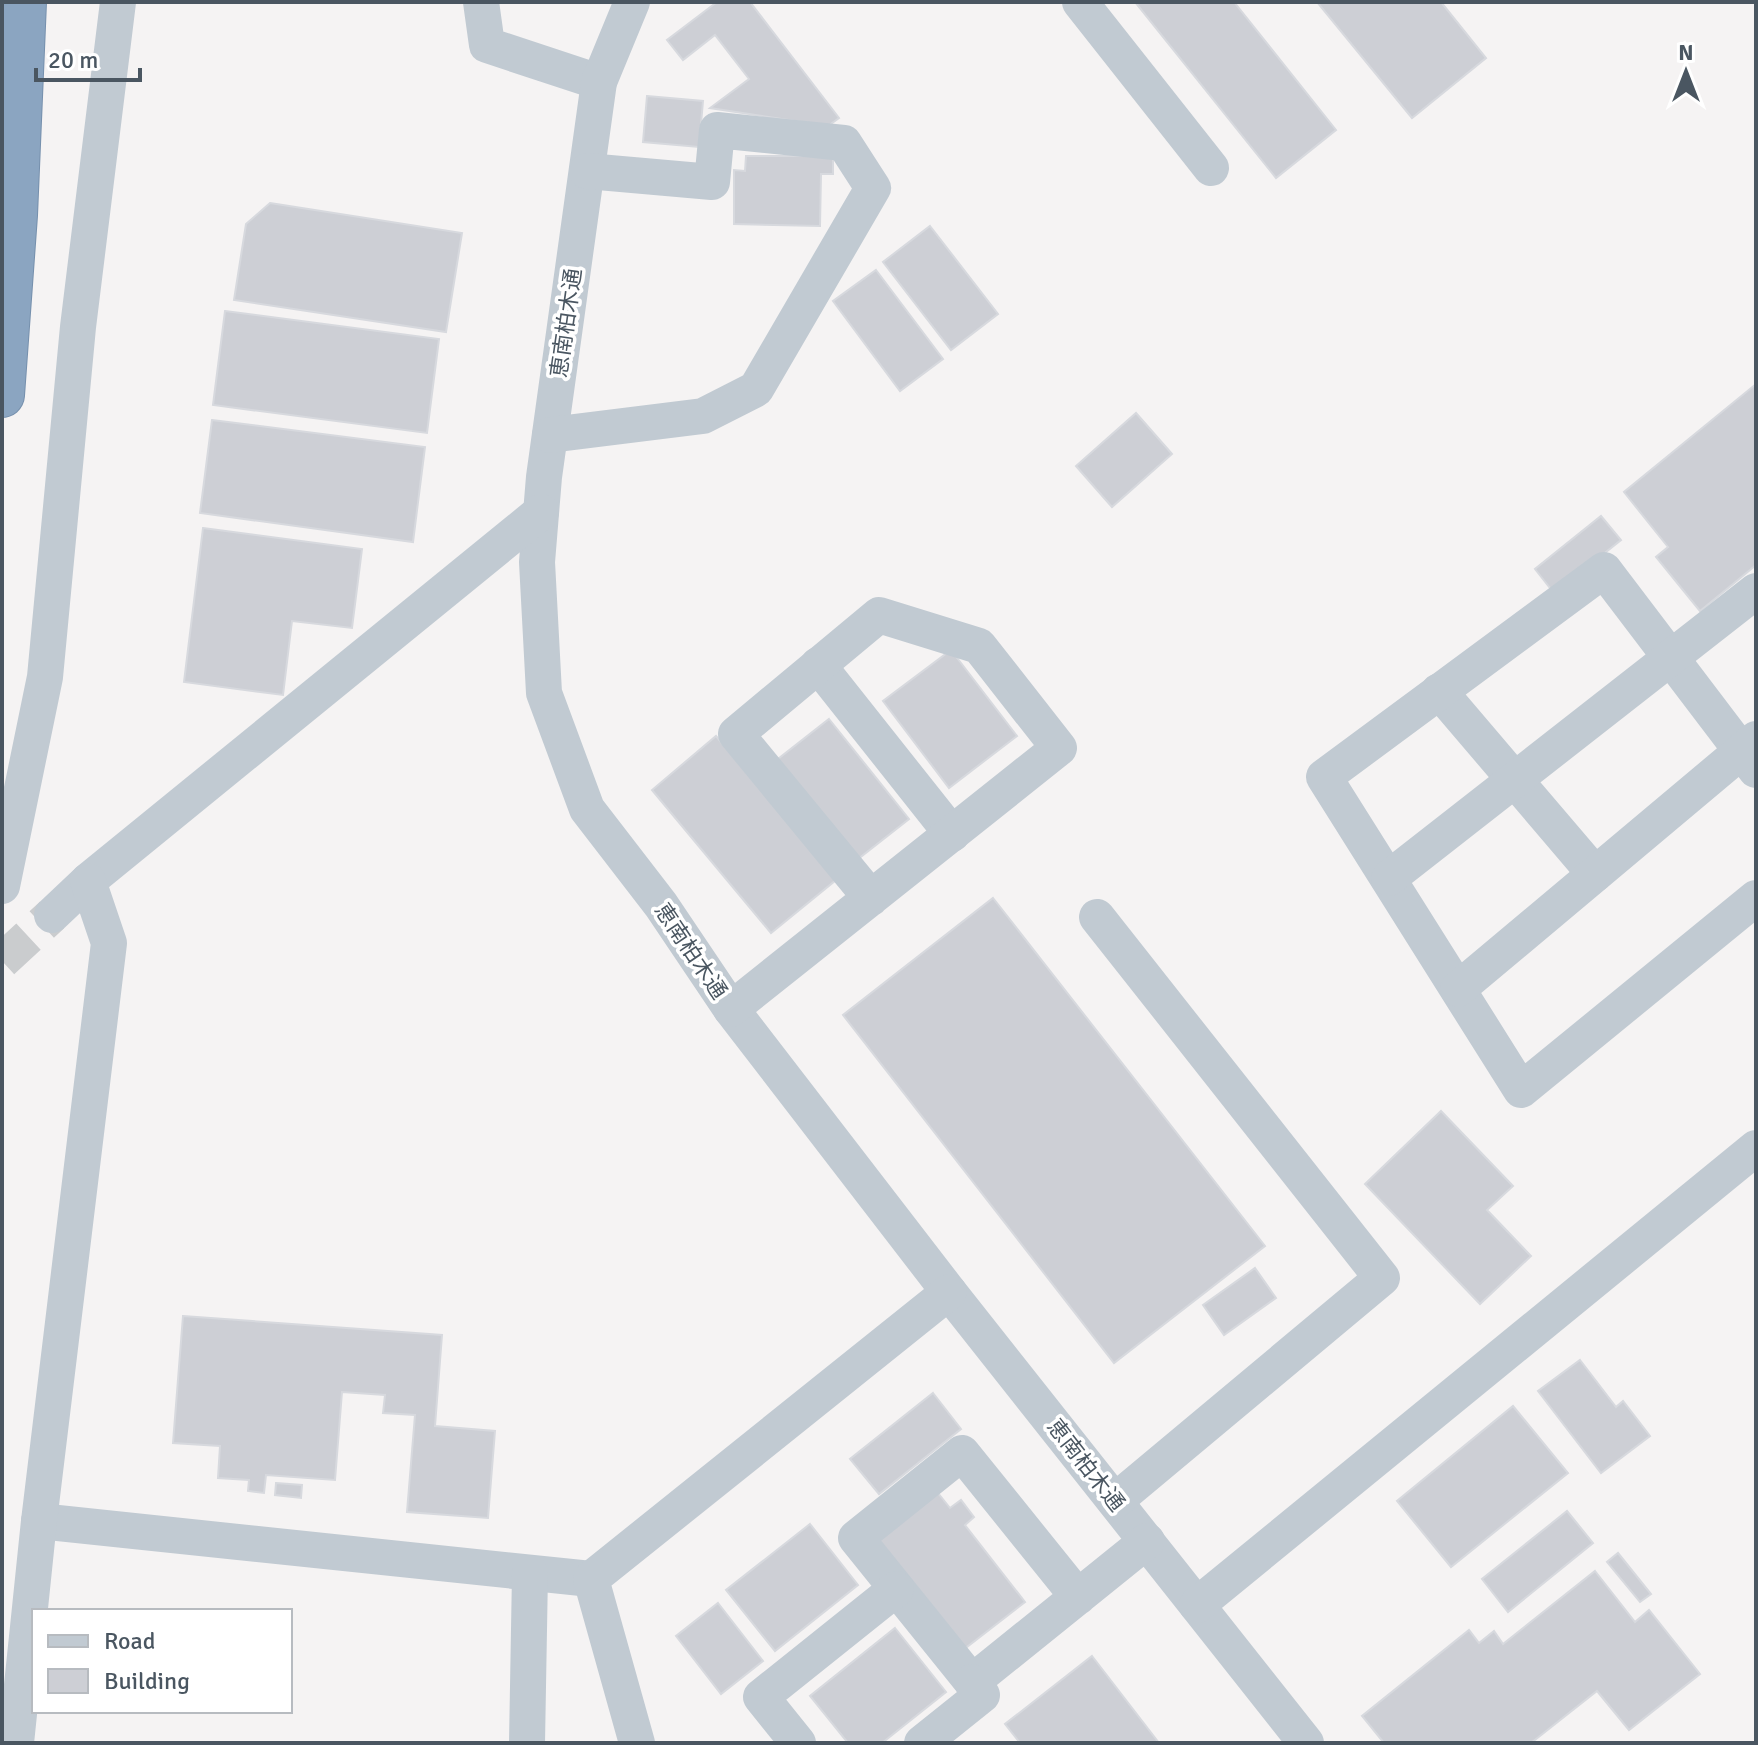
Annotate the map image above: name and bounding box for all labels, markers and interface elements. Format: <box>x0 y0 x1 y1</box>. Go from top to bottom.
scale bar <box>36 32 140 82</box>
north arrow <box>1646 32 1726 112</box>
text: N <box>1678 39 1694 66</box>
text: 20 m <box>48 45 98 75</box>
street label: 恵南柏木通 <box>545 267 587 379</box>
street label: 恵南柏木通 <box>649 898 733 1004</box>
street label: 恵南柏木通 <box>1041 1413 1131 1517</box>
legend <box>32 1609 292 1713</box>
text: Road <box>104 1626 155 1656</box>
text: Building <box>104 1666 190 1696</box>

